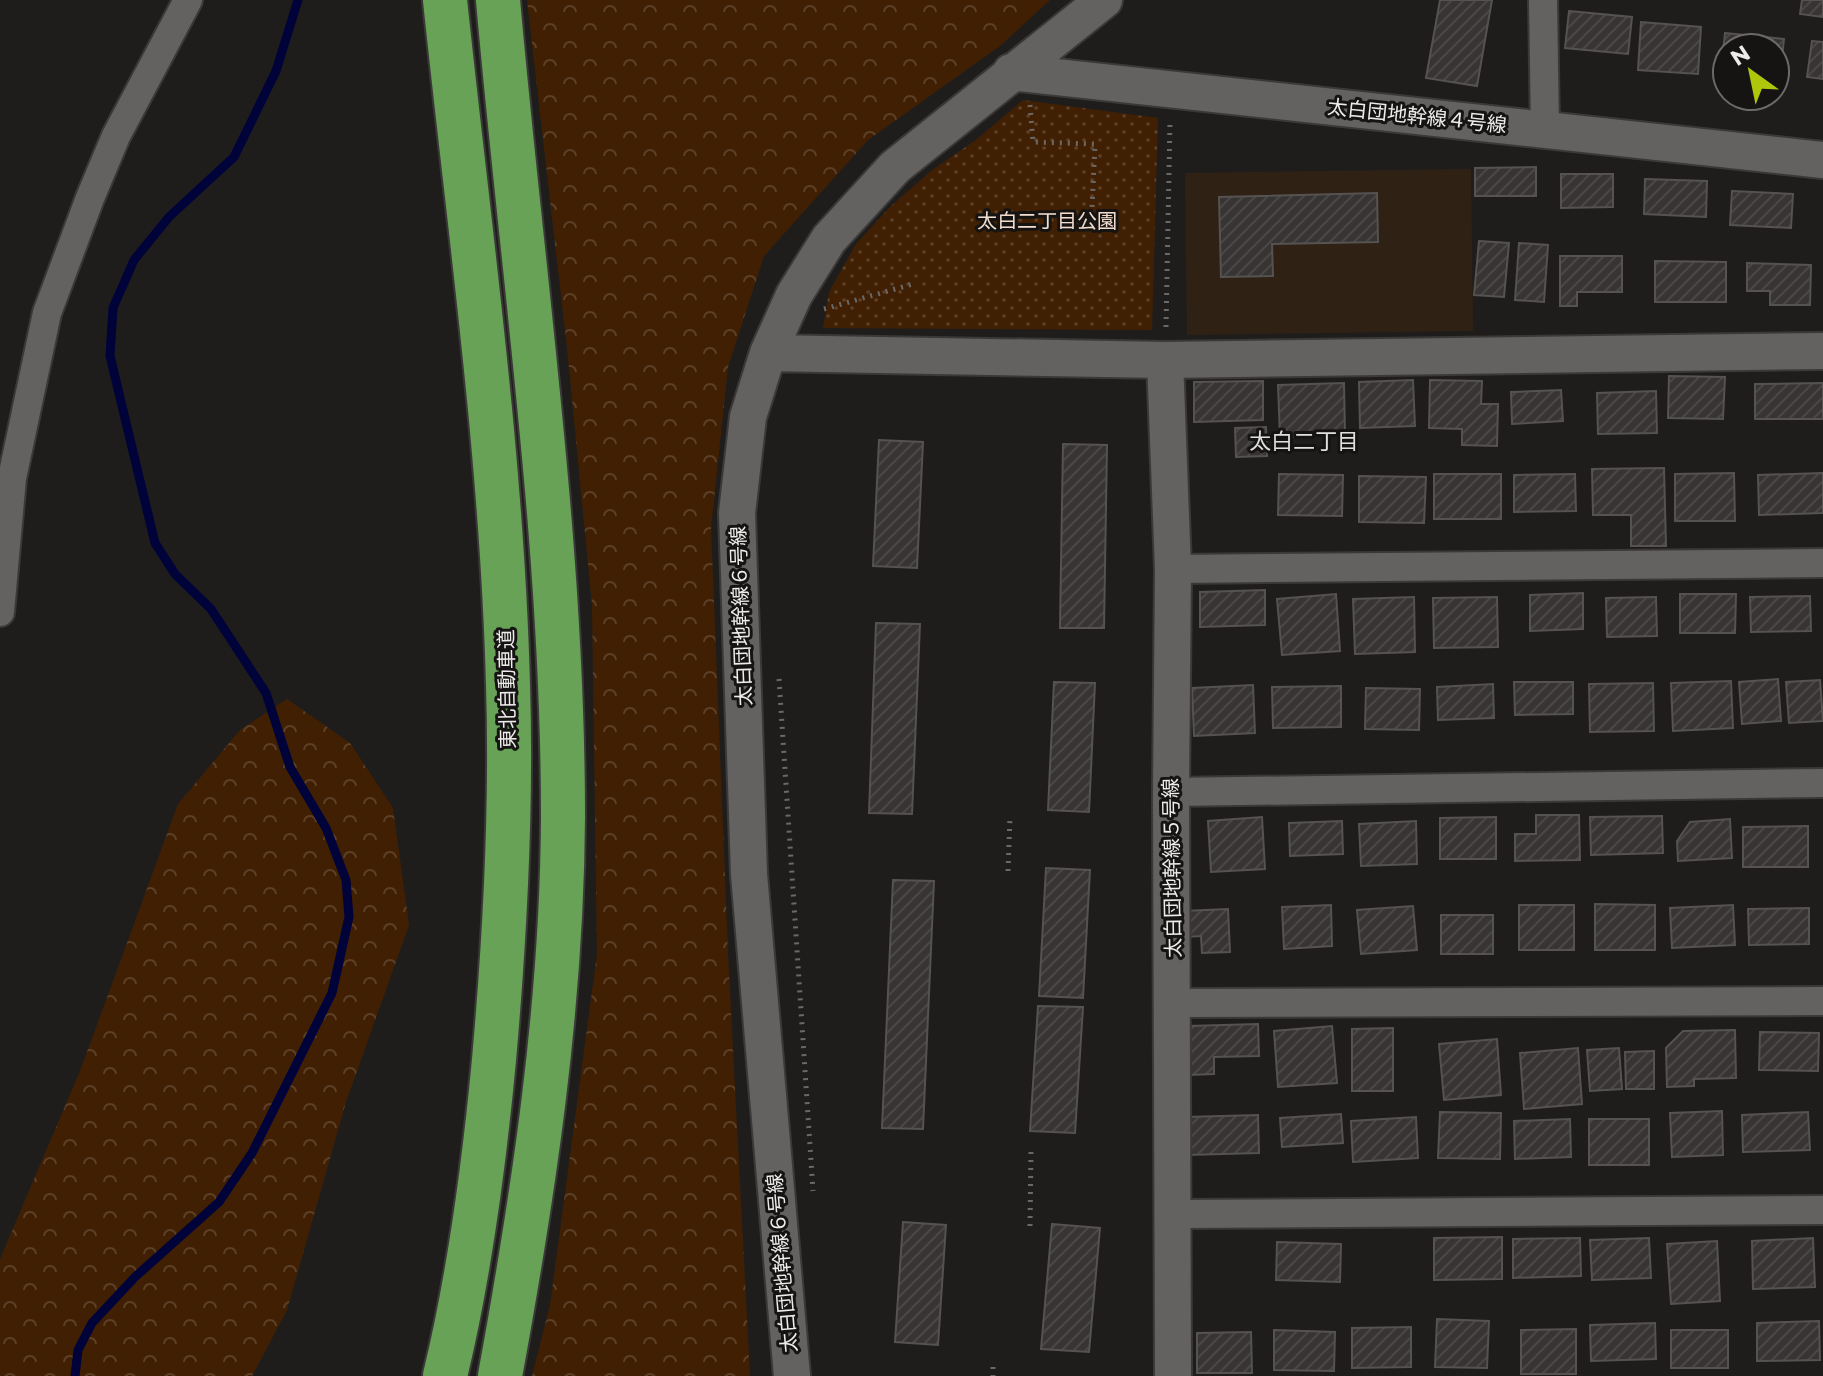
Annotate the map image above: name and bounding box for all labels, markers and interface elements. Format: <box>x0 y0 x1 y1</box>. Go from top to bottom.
north arrow <box>1711 32 1791 112</box>
text: N <box>1726 39 1755 72</box>
street label: 太白団地幹線４号線 <box>1326 95 1508 137</box>
park label: 太白二丁目公園 <box>977 209 1117 233</box>
district label: 太白二丁目 <box>1249 428 1359 455</box>
street label: 太白団地幹線６号線 <box>726 526 756 706</box>
street label: 東北自動車道 <box>494 629 520 749</box>
street label: 太白団地幹線５号線 <box>1158 778 1186 958</box>
street label: 太白団地幹線６号線 <box>762 1172 802 1354</box>

